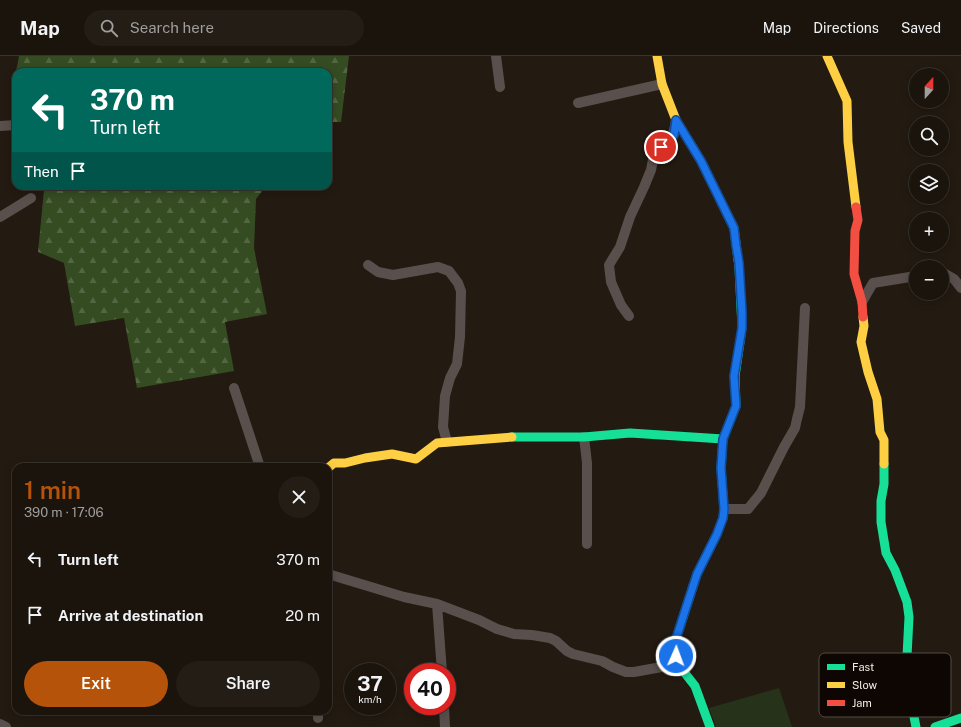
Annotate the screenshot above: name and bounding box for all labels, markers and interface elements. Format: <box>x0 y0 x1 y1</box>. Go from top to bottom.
search box <box>84 10 364 46</box>
text: Map <box>20 17 60 39</box>
icon: search <box>98 17 120 39</box>
text: Search here <box>130 19 214 36</box>
text: Map <box>763 20 791 36</box>
text: Directions <box>813 20 879 36</box>
text: Saved <box>901 20 941 36</box>
north arrow <box>909 68 949 108</box>
map controls <box>909 68 949 300</box>
text: 370 m <box>90 83 175 116</box>
icon: left <box>24 84 76 136</box>
button: search <box>909 116 949 156</box>
text: Turn left <box>90 117 160 138</box>
pin <box>644 130 678 164</box>
icon: arrive <box>650 136 672 158</box>
icon: arrive <box>67 160 89 182</box>
text: Then <box>24 163 59 180</box>
button: layers <box>909 164 949 204</box>
button: + <box>909 212 949 252</box>
button: − <box>909 260 949 300</box>
text: 1 min <box>24 476 81 504</box>
button: close <box>278 476 320 518</box>
text: 390 m · 17:06 <box>24 505 104 520</box>
icon: left <box>24 548 46 570</box>
text: Turn left <box>58 551 119 568</box>
text: 370 m <box>276 551 320 568</box>
icon: arrive <box>24 604 46 626</box>
text: Arrive at destination <box>58 607 203 624</box>
text: 20 m <box>285 607 320 624</box>
position arrow <box>655 635 697 677</box>
legend <box>819 653 951 717</box>
button: Exit <box>24 661 168 707</box>
button: Share <box>176 661 320 707</box>
text: Fast <box>852 661 874 673</box>
speed limit sign: 40 <box>404 663 456 715</box>
text: 37 <box>357 672 383 696</box>
text: Slow <box>852 679 878 691</box>
text: km/h <box>358 693 382 705</box>
text: Jam <box>852 697 872 709</box>

